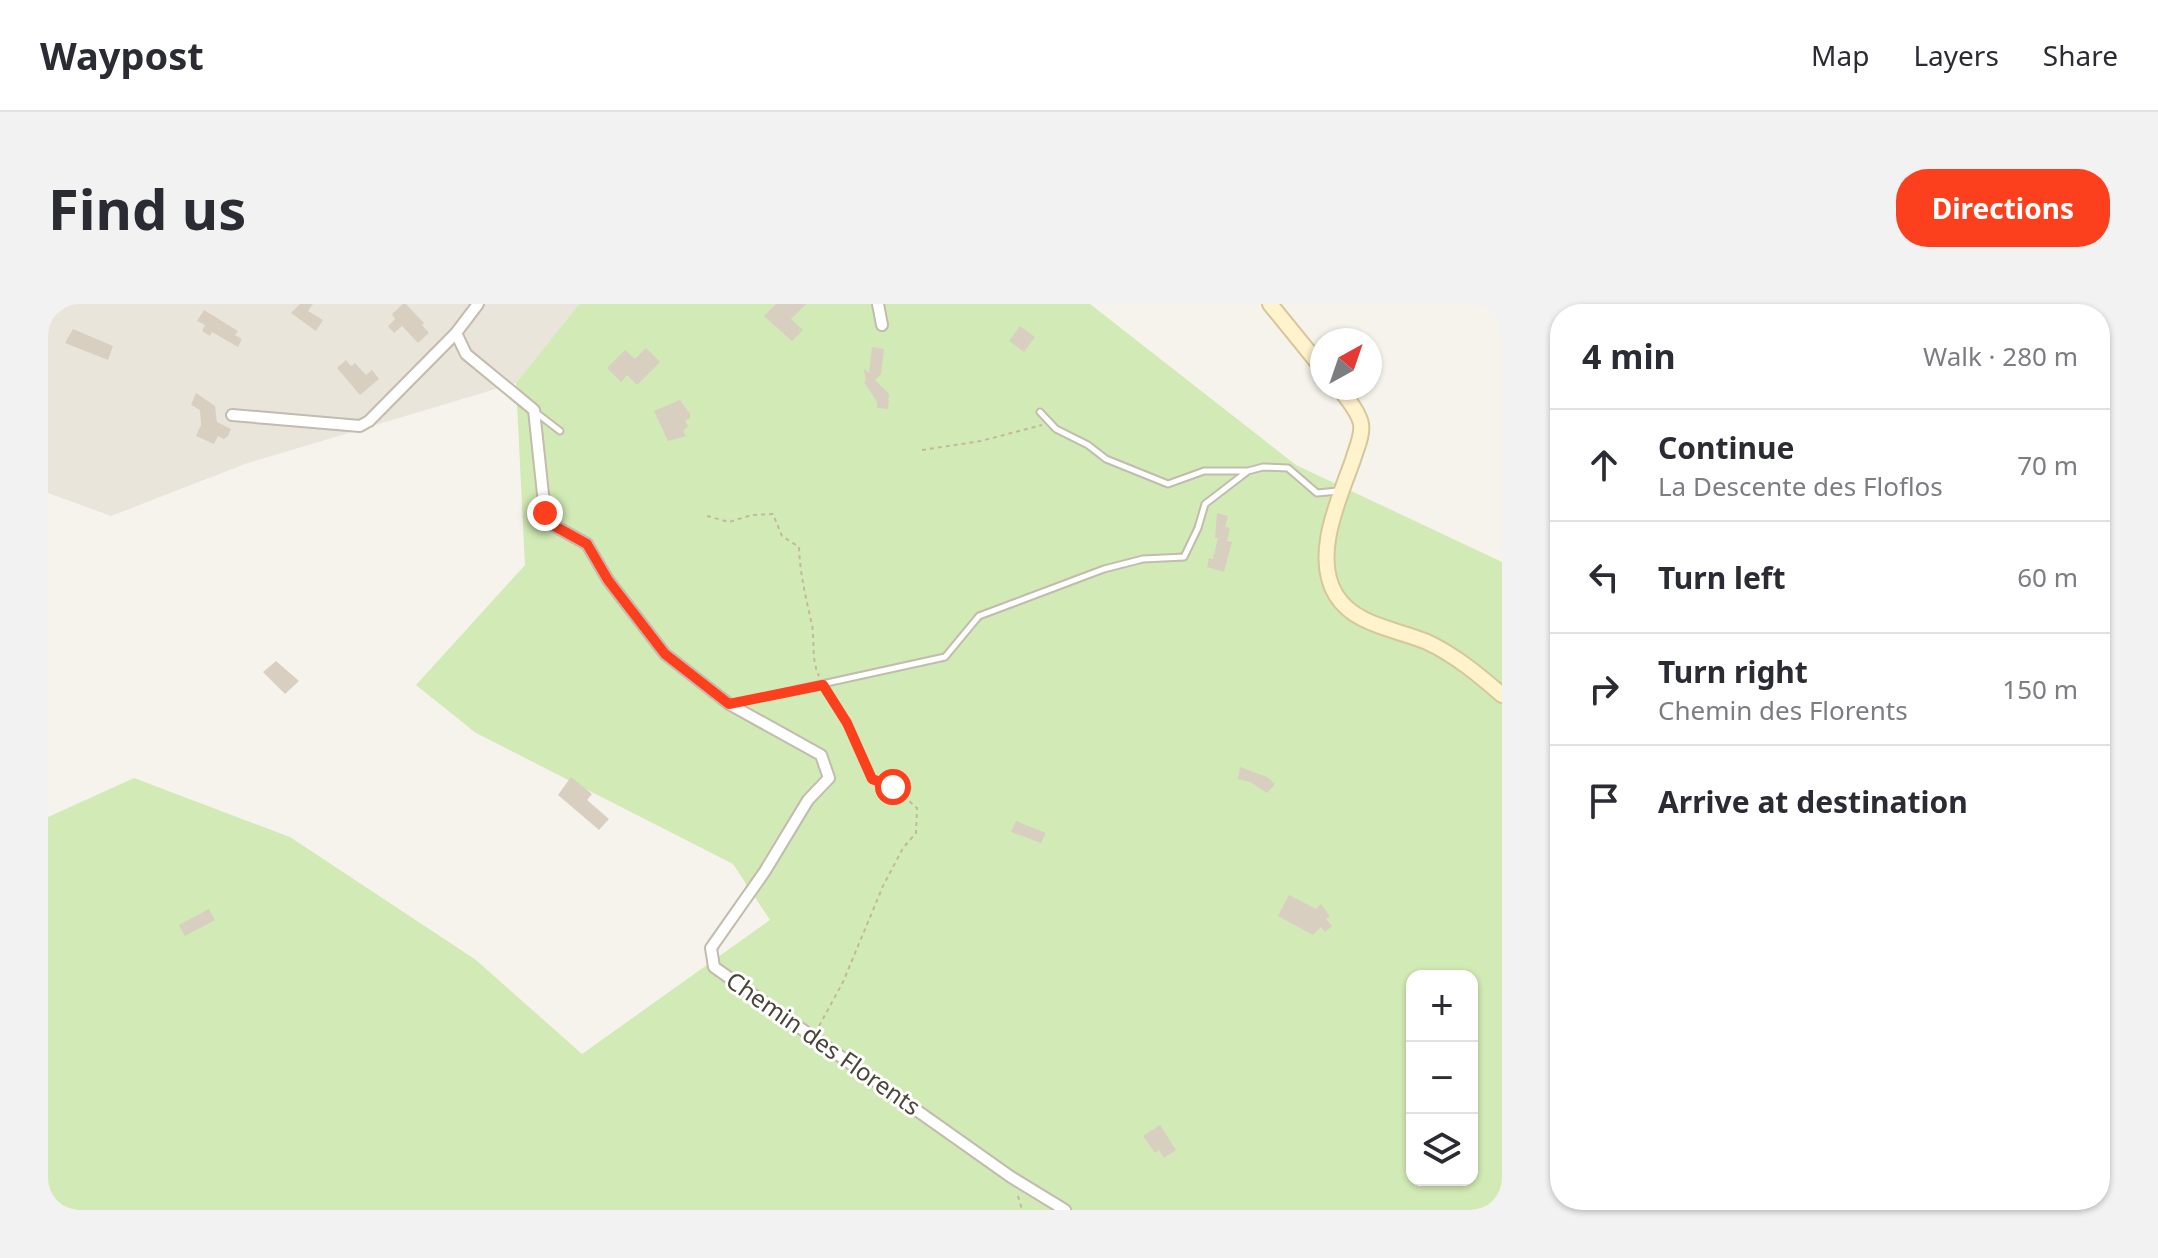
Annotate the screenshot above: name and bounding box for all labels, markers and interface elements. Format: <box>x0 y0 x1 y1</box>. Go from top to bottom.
text: Waypost <box>40 29 204 81</box>
text: Map <box>1811 36 1869 74</box>
text: Layers <box>1913 36 1999 74</box>
text: Share <box>2043 36 2118 74</box>
button: Directions <box>1896 169 2110 247</box>
text: Find us <box>48 170 246 246</box>
north arrow <box>1310 328 1382 400</box>
text: 4 min <box>1582 333 1676 379</box>
text: Walk · 280 m <box>1923 338 2078 374</box>
text: Continue <box>1658 427 1794 468</box>
icon: ahead <box>1582 443 1626 487</box>
text: 70 m <box>2017 447 2078 483</box>
text: La Descente des Floflos <box>1658 468 1943 504</box>
route end <box>527 495 563 531</box>
icon: left <box>1582 555 1626 599</box>
text: Turn left <box>1658 557 1786 598</box>
text: 60 m <box>2017 559 2078 595</box>
text: Turn right <box>1658 651 1808 692</box>
icon: right <box>1582 667 1626 711</box>
text: 150 m <box>2002 671 2078 707</box>
text: Chemin des Florents <box>1658 692 1908 728</box>
route start <box>875 769 911 805</box>
icon: arrive <box>1582 779 1626 823</box>
text: Arrive at destination <box>1658 781 1968 822</box>
street label: Chemin des Florents <box>720 963 928 1122</box>
map controls <box>1406 970 1478 1186</box>
button: + <box>1406 970 1478 1042</box>
button: − <box>1406 1042 1478 1114</box>
button: layers <box>1406 1114 1478 1186</box>

